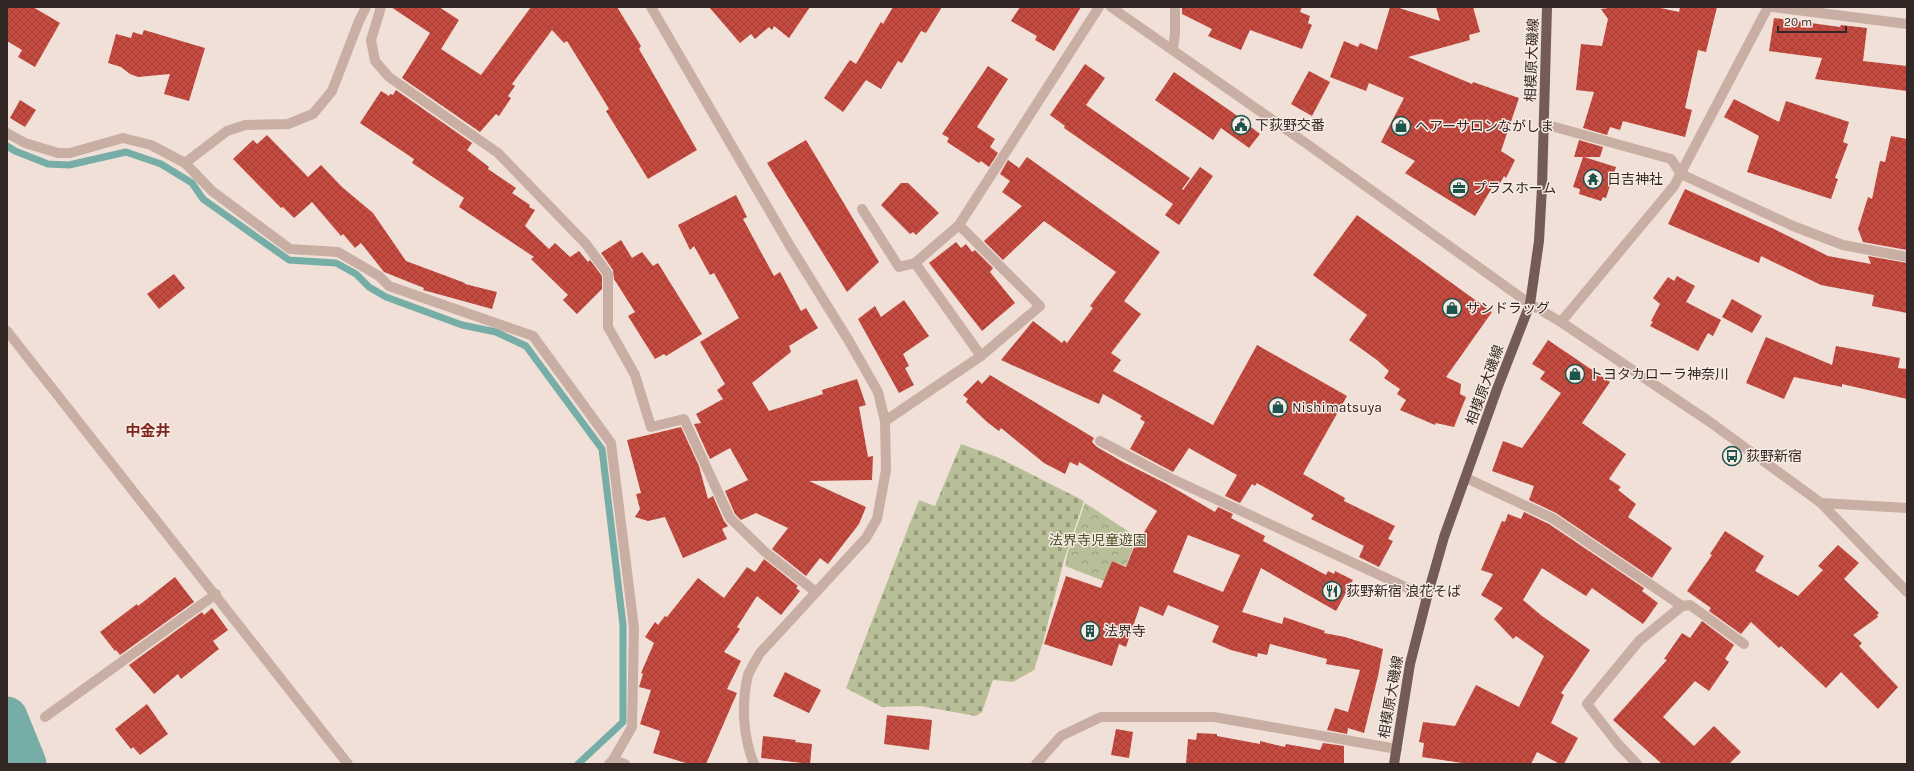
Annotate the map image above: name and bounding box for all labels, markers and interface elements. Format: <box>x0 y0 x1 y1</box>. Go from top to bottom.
scale bar <box>1778 8 1846 34</box>
text: 20 m <box>1784 15 1812 29</box>
street label: 相模原大磯線 <box>1522 18 1542 102</box>
public building icon: 下荻野交番 <box>1230 114 1252 136</box>
shop icon: ヘアーサロンながしま <box>1390 115 1412 137</box>
place label: 下荻野交番 <box>1255 117 1325 134</box>
place label: ヘアーサロンながしま <box>1415 118 1554 135</box>
temple icon: 日吉神社 <box>1582 168 1604 190</box>
place label: 日吉神社 <box>1607 171 1663 188</box>
office icon: プラスホーム <box>1448 177 1470 199</box>
place label: プラスホーム <box>1473 180 1556 197</box>
shop icon: サンドラッグ <box>1441 297 1463 319</box>
place label: サンドラッグ <box>1466 300 1550 317</box>
street label: 相模原大磯線 <box>1463 343 1507 427</box>
shop icon: トヨタカローラ神奈川 <box>1564 363 1586 385</box>
place label: トヨタカローラ神奈川 <box>1589 366 1729 383</box>
shop icon: Nishimatsuya <box>1267 396 1289 418</box>
place label: Nishimatsuya <box>1292 399 1382 416</box>
district label: 中金井 <box>125 422 171 440</box>
bus stop icon: 荻野新宿 <box>1721 445 1743 467</box>
place label: 荻野新宿 <box>1746 448 1802 465</box>
park label: 法界寺児童遊園 <box>1049 532 1147 549</box>
restaurant icon: 荻野新宿 浪花そば <box>1321 580 1343 602</box>
place label: 荻野新宿 浪花そば <box>1346 583 1461 600</box>
building icon: 法界寺 <box>1079 620 1101 642</box>
place label: 法界寺 <box>1104 623 1146 640</box>
street label: 相模原大磯線 <box>1375 654 1407 740</box>

